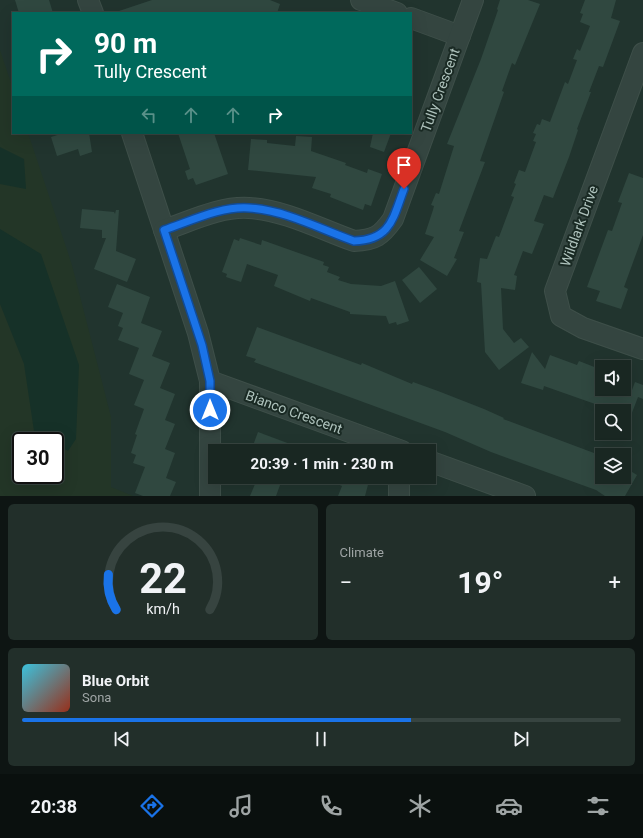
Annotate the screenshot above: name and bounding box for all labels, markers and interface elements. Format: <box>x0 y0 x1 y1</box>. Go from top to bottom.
text: 90 m <box>94 27 157 60</box>
icon: right <box>28 28 80 80</box>
street label: Tully Crescent <box>417 46 463 134</box>
text: Tully Crescent <box>94 61 207 82</box>
icon: left <box>138 104 160 126</box>
icon: ahead <box>180 104 202 126</box>
icon: ahead <box>222 104 244 126</box>
icon: right <box>264 104 286 126</box>
pin <box>387 148 421 189</box>
icon: arrive <box>393 154 415 176</box>
street label: Wildlark Drive <box>557 183 601 269</box>
map controls <box>595 360 631 484</box>
button: sound <box>595 360 631 396</box>
street label: Bianco Crescent <box>243 387 345 437</box>
position arrow <box>189 389 231 431</box>
button: search <box>595 404 631 440</box>
speed limit sign: 30 <box>12 432 64 484</box>
button: layers <box>595 448 631 484</box>
text: 20:39 · 1 min · 230 m <box>251 455 393 473</box>
text: Climate <box>340 545 384 560</box>
text: 22 <box>139 554 187 603</box>
text: 19° <box>457 565 503 600</box>
text: − <box>340 570 352 595</box>
text: + <box>609 570 621 595</box>
text: km/h <box>146 601 180 617</box>
text: Blue Orbit <box>82 672 149 690</box>
text: Sona <box>82 690 111 705</box>
icon: previous <box>111 728 133 750</box>
icon: pause <box>310 728 332 750</box>
icon: next <box>510 728 532 750</box>
icon: directions <box>138 792 166 820</box>
icon: music <box>227 792 255 820</box>
icon: phone <box>317 792 345 820</box>
icon: climate <box>406 792 434 820</box>
icon: car <box>495 792 523 820</box>
icon: filters <box>584 792 612 820</box>
text: 20:38 <box>31 796 77 817</box>

